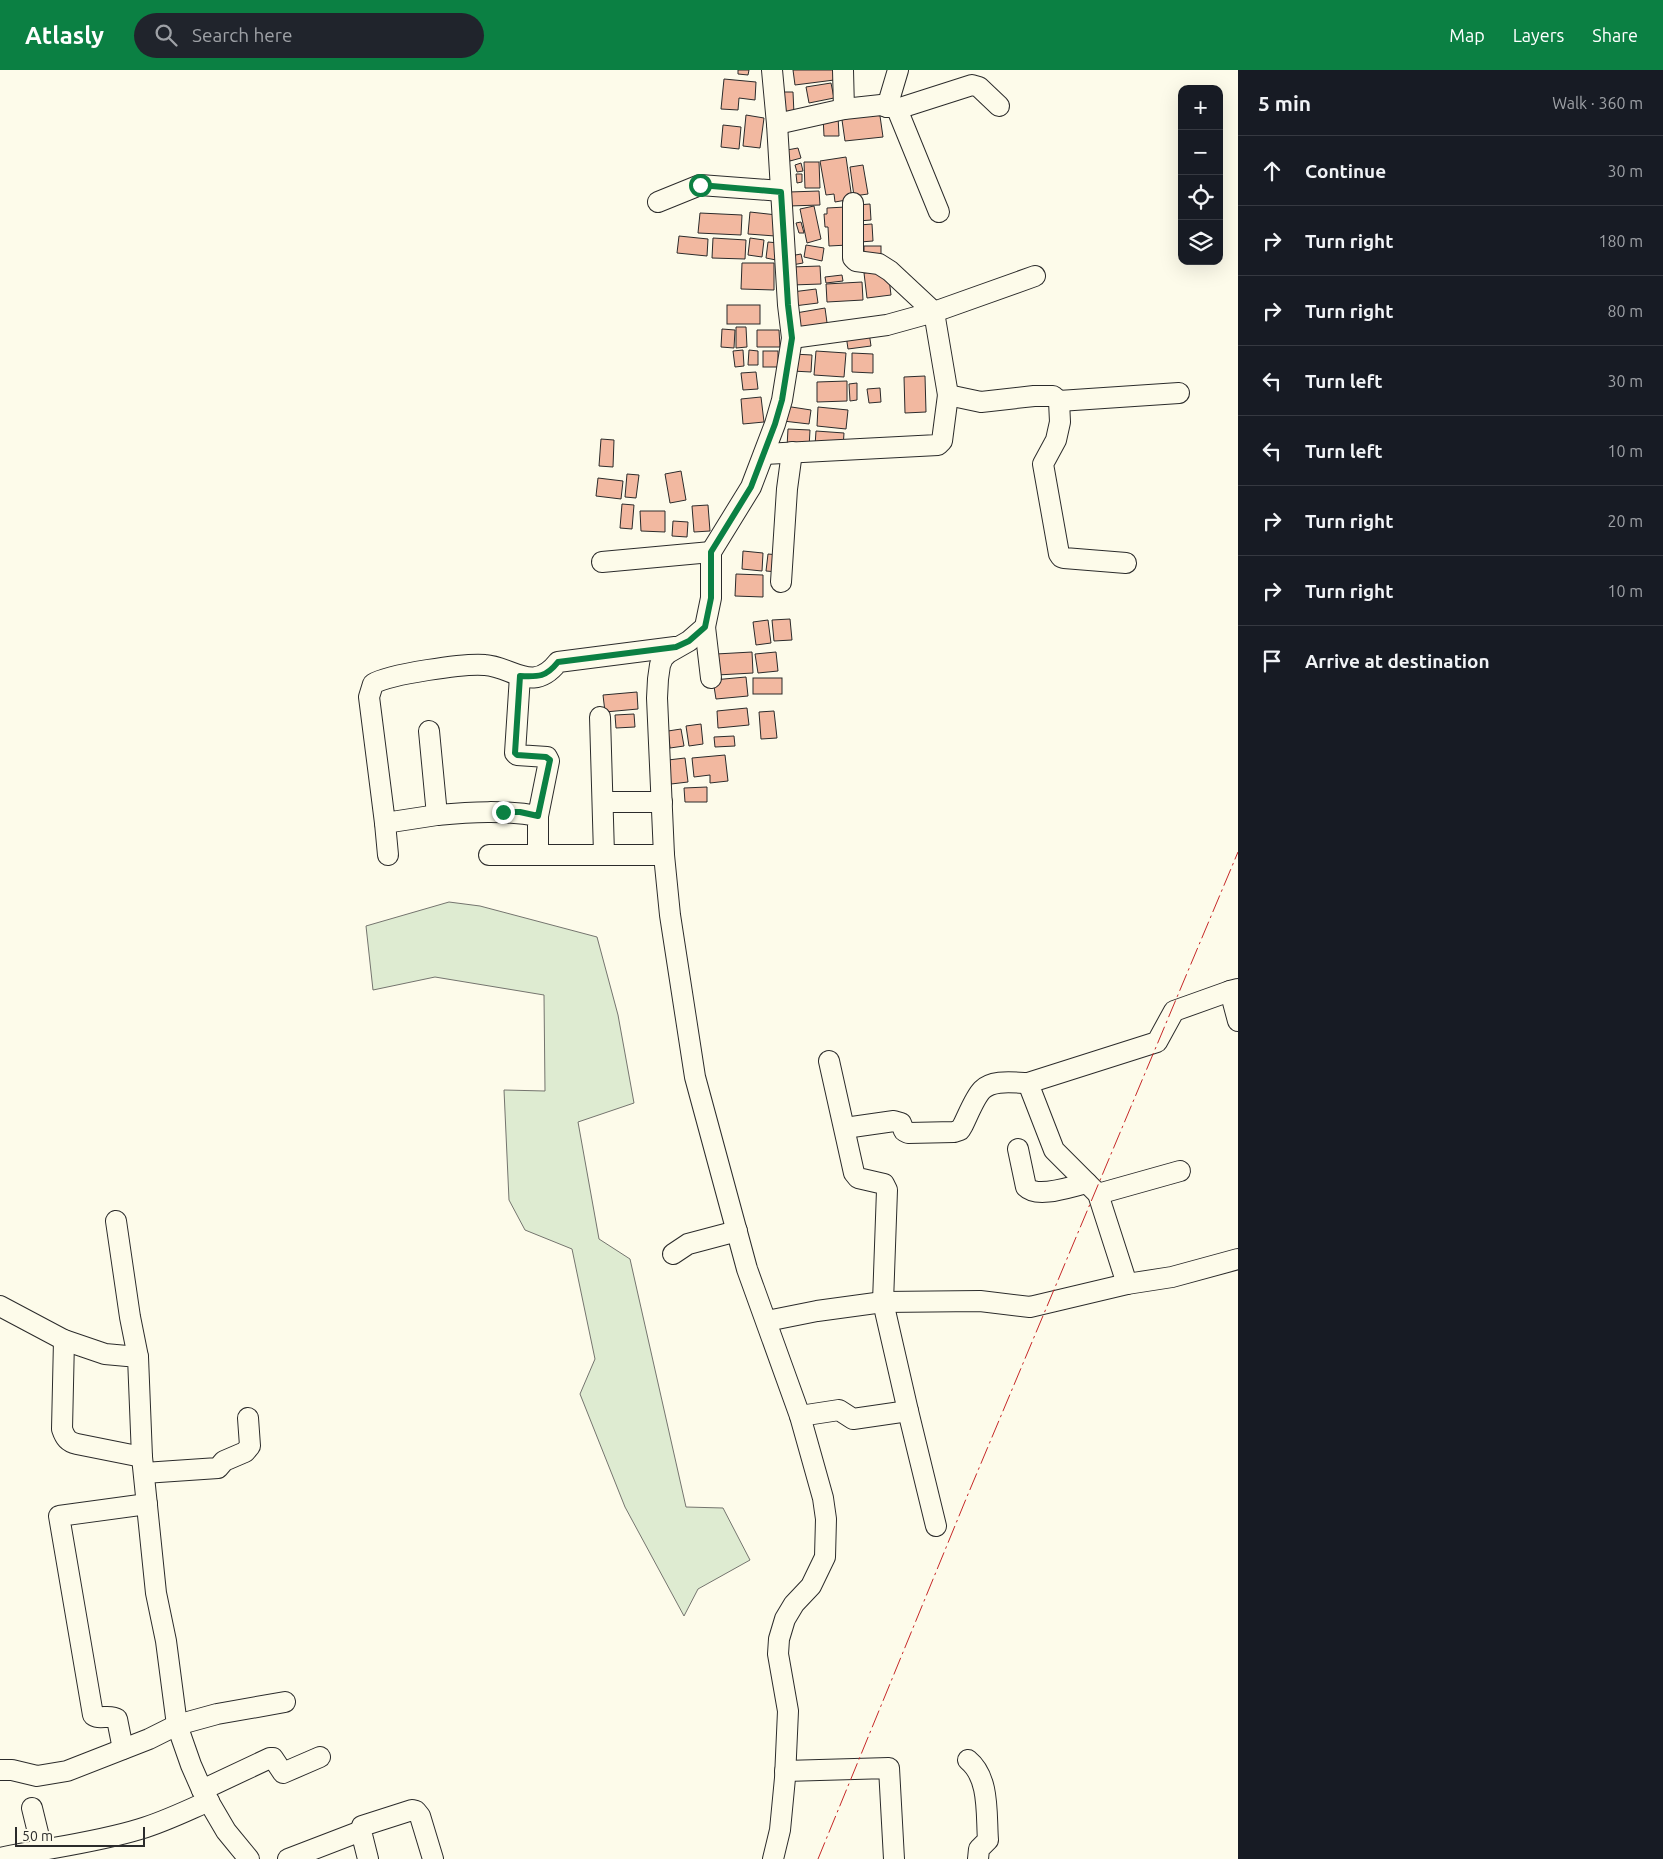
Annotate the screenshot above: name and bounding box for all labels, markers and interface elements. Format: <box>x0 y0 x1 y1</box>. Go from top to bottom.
search box <box>134 13 484 58</box>
icon: search <box>152 21 180 49</box>
text: Atlasly <box>25 22 104 49</box>
text: Search here <box>192 24 292 46</box>
text: Map <box>1449 25 1485 45</box>
text: Layers <box>1513 25 1564 45</box>
text: Share <box>1592 25 1638 45</box>
map controls <box>1178 85 1223 265</box>
button: + <box>1178 85 1223 130</box>
text: 5 min <box>1258 91 1311 115</box>
text: Walk · 360 m <box>1552 94 1643 112</box>
button: − <box>1178 130 1223 175</box>
icon: ahead <box>1258 157 1286 185</box>
text: Continue <box>1305 160 1386 182</box>
text: 30 m <box>1607 162 1643 180</box>
route start <box>689 174 712 197</box>
button: locate <box>1178 175 1223 220</box>
button: layers <box>1178 220 1223 265</box>
icon: right <box>1258 227 1286 255</box>
text: Turn right <box>1305 230 1393 252</box>
text: 180 m <box>1598 232 1643 250</box>
icon: right <box>1258 297 1286 325</box>
text: Turn right <box>1305 300 1393 322</box>
text: 80 m <box>1607 302 1643 320</box>
icon: left <box>1258 367 1286 395</box>
text: Turn left <box>1305 370 1383 392</box>
text: 30 m <box>1607 372 1643 390</box>
icon: left <box>1258 437 1286 465</box>
text: Turn left <box>1305 440 1383 462</box>
text: 10 m <box>1607 442 1643 460</box>
icon: right <box>1258 507 1286 535</box>
text: Turn right <box>1305 510 1393 532</box>
text: 20 m <box>1607 512 1643 530</box>
icon: right <box>1258 577 1286 605</box>
text: Turn right <box>1305 580 1393 602</box>
text: 10 m <box>1607 582 1643 600</box>
icon: arrive <box>1258 647 1286 675</box>
text: Arrive at destination <box>1305 650 1490 672</box>
route end <box>492 801 515 824</box>
scale bar <box>15 1824 145 1847</box>
text: 50 m <box>22 1828 53 1844</box>

